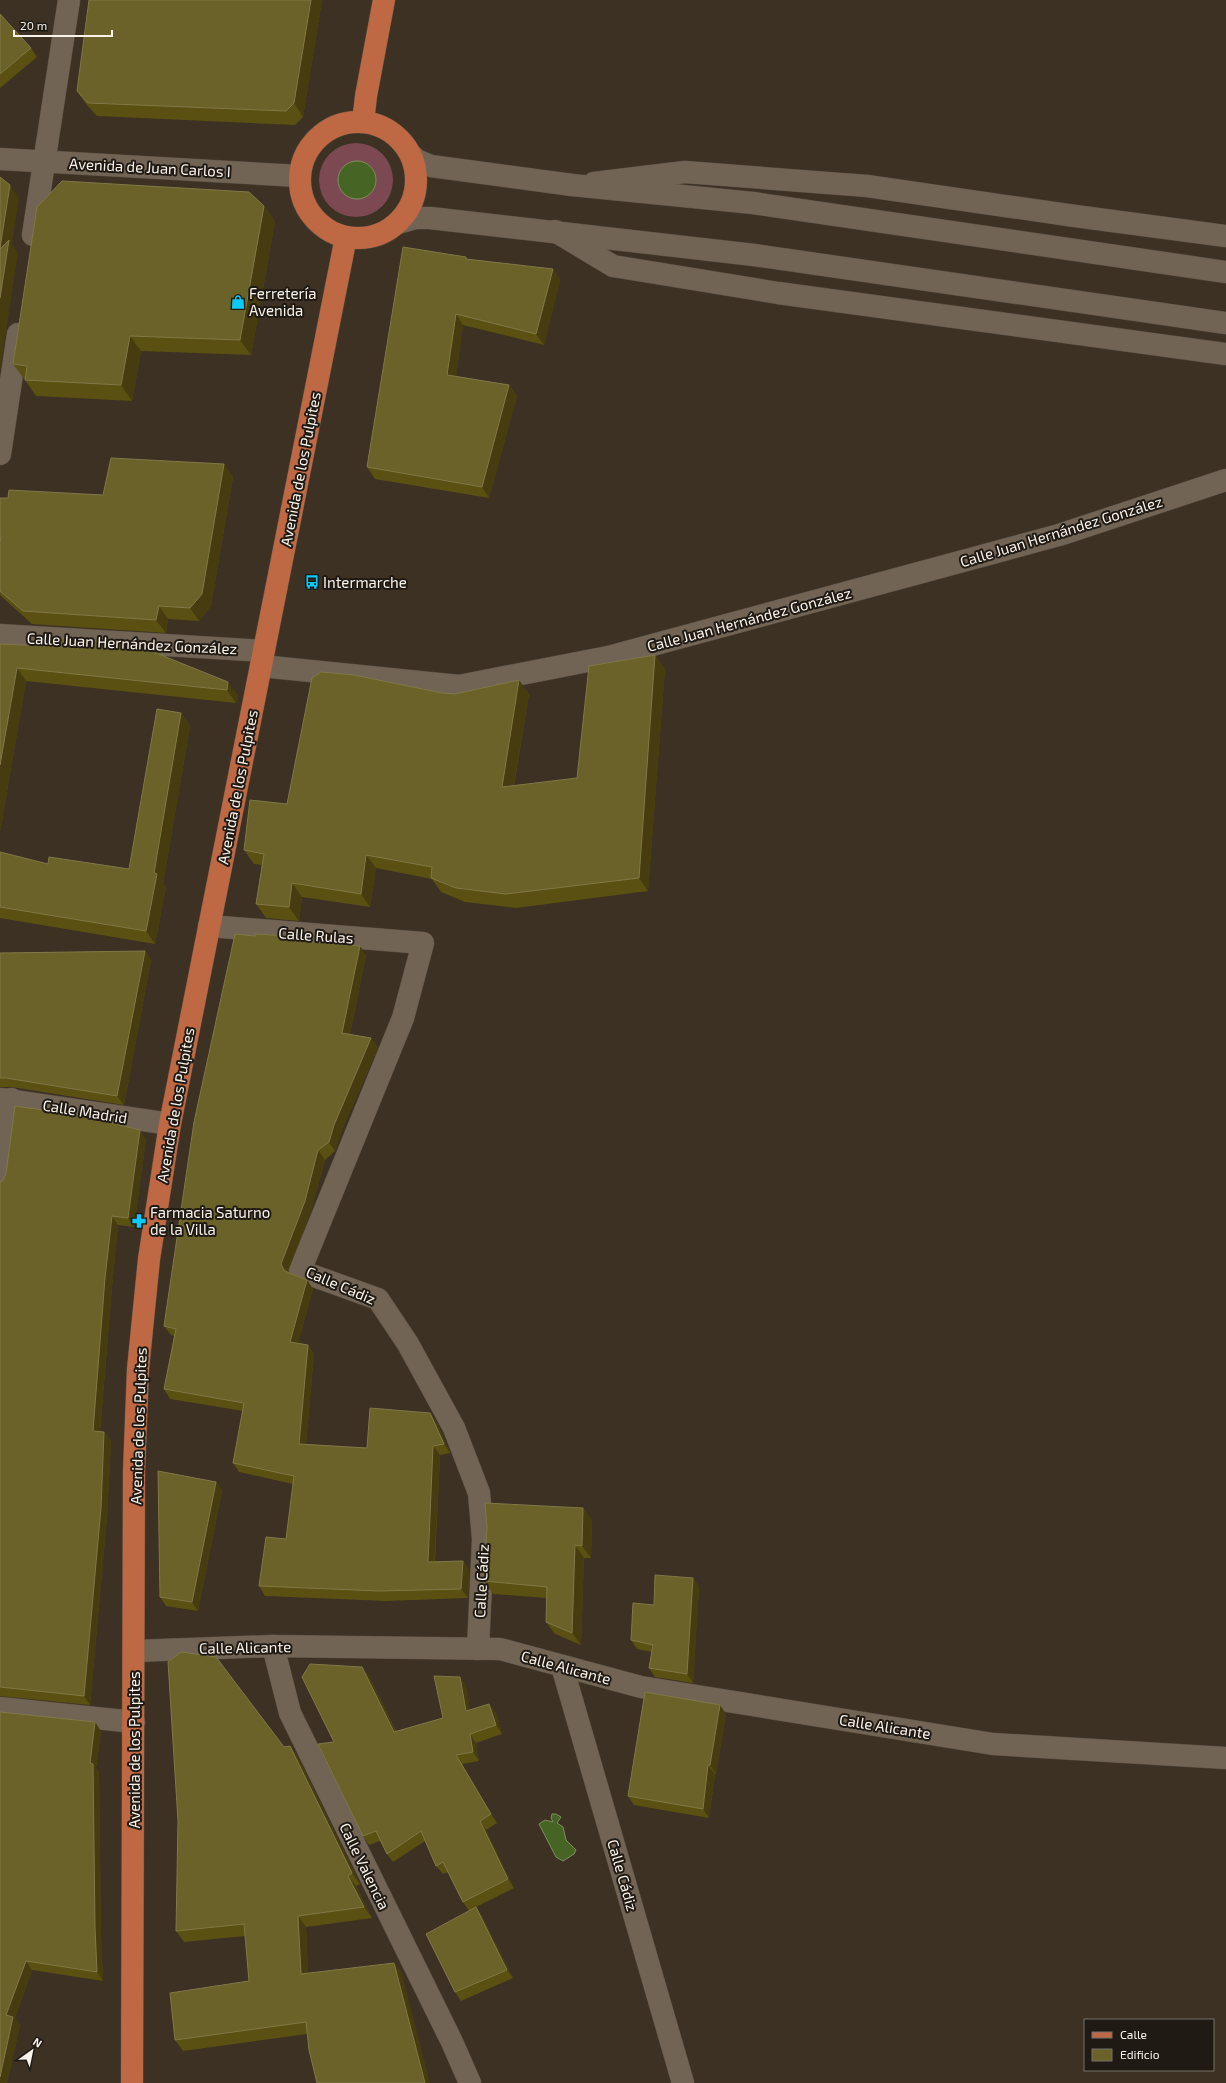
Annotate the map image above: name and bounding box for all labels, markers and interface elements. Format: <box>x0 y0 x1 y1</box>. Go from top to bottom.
scale bar <box>14 12 112 38</box>
text: 20 m <box>20 18 47 32</box>
street label: Avenida de Juan Carlos I <box>69 154 231 180</box>
place label: Ferretería Avenida <box>249 284 317 319</box>
shop icon: Ferretería Avenida <box>230 294 246 310</box>
street label: Avenida de los Pulpites <box>276 390 324 548</box>
street label: Calle Juan Hernández González <box>958 492 1164 570</box>
place label: Intermarche <box>323 573 407 591</box>
bus stop icon: Intermarche <box>304 574 320 590</box>
street label: Calle Juan Hernández González <box>645 583 853 655</box>
street label: Calle Juan Hernández González <box>26 628 238 658</box>
street label: Avenida de los Pulpites <box>213 708 261 866</box>
street label: Calle Rulas <box>278 923 354 947</box>
street label: Avenida de los Pulpites <box>152 1026 198 1184</box>
street label: Calle Madrid <box>41 1095 129 1127</box>
place label: Farmacia Saturno de la Villa <box>150 1203 270 1238</box>
pharmacy icon: Farmacia Saturno de la Villa <box>131 1213 147 1229</box>
street label: Calle Cádiz <box>303 1262 379 1308</box>
street label: Avenida de los Pulpites <box>126 1347 150 1505</box>
street label: Calle Cádiz <box>470 1544 492 1618</box>
street label: Calle Alicante <box>199 1637 291 1657</box>
street label: Calle Alicante <box>519 1646 613 1688</box>
street label: Avenida de los Pulpites <box>125 1671 143 1829</box>
street label: Calle Alicante <box>838 1710 932 1742</box>
street label: Calle Valencia <box>336 1820 394 1912</box>
street label: Calle Cádiz <box>604 1837 642 1913</box>
legend <box>1084 2019 1214 2071</box>
text: Calle <box>1120 2027 1147 2041</box>
north arrow <box>12 2031 52 2071</box>
text: N <box>31 2035 45 2050</box>
text: Edificio <box>1120 2047 1160 2061</box>

